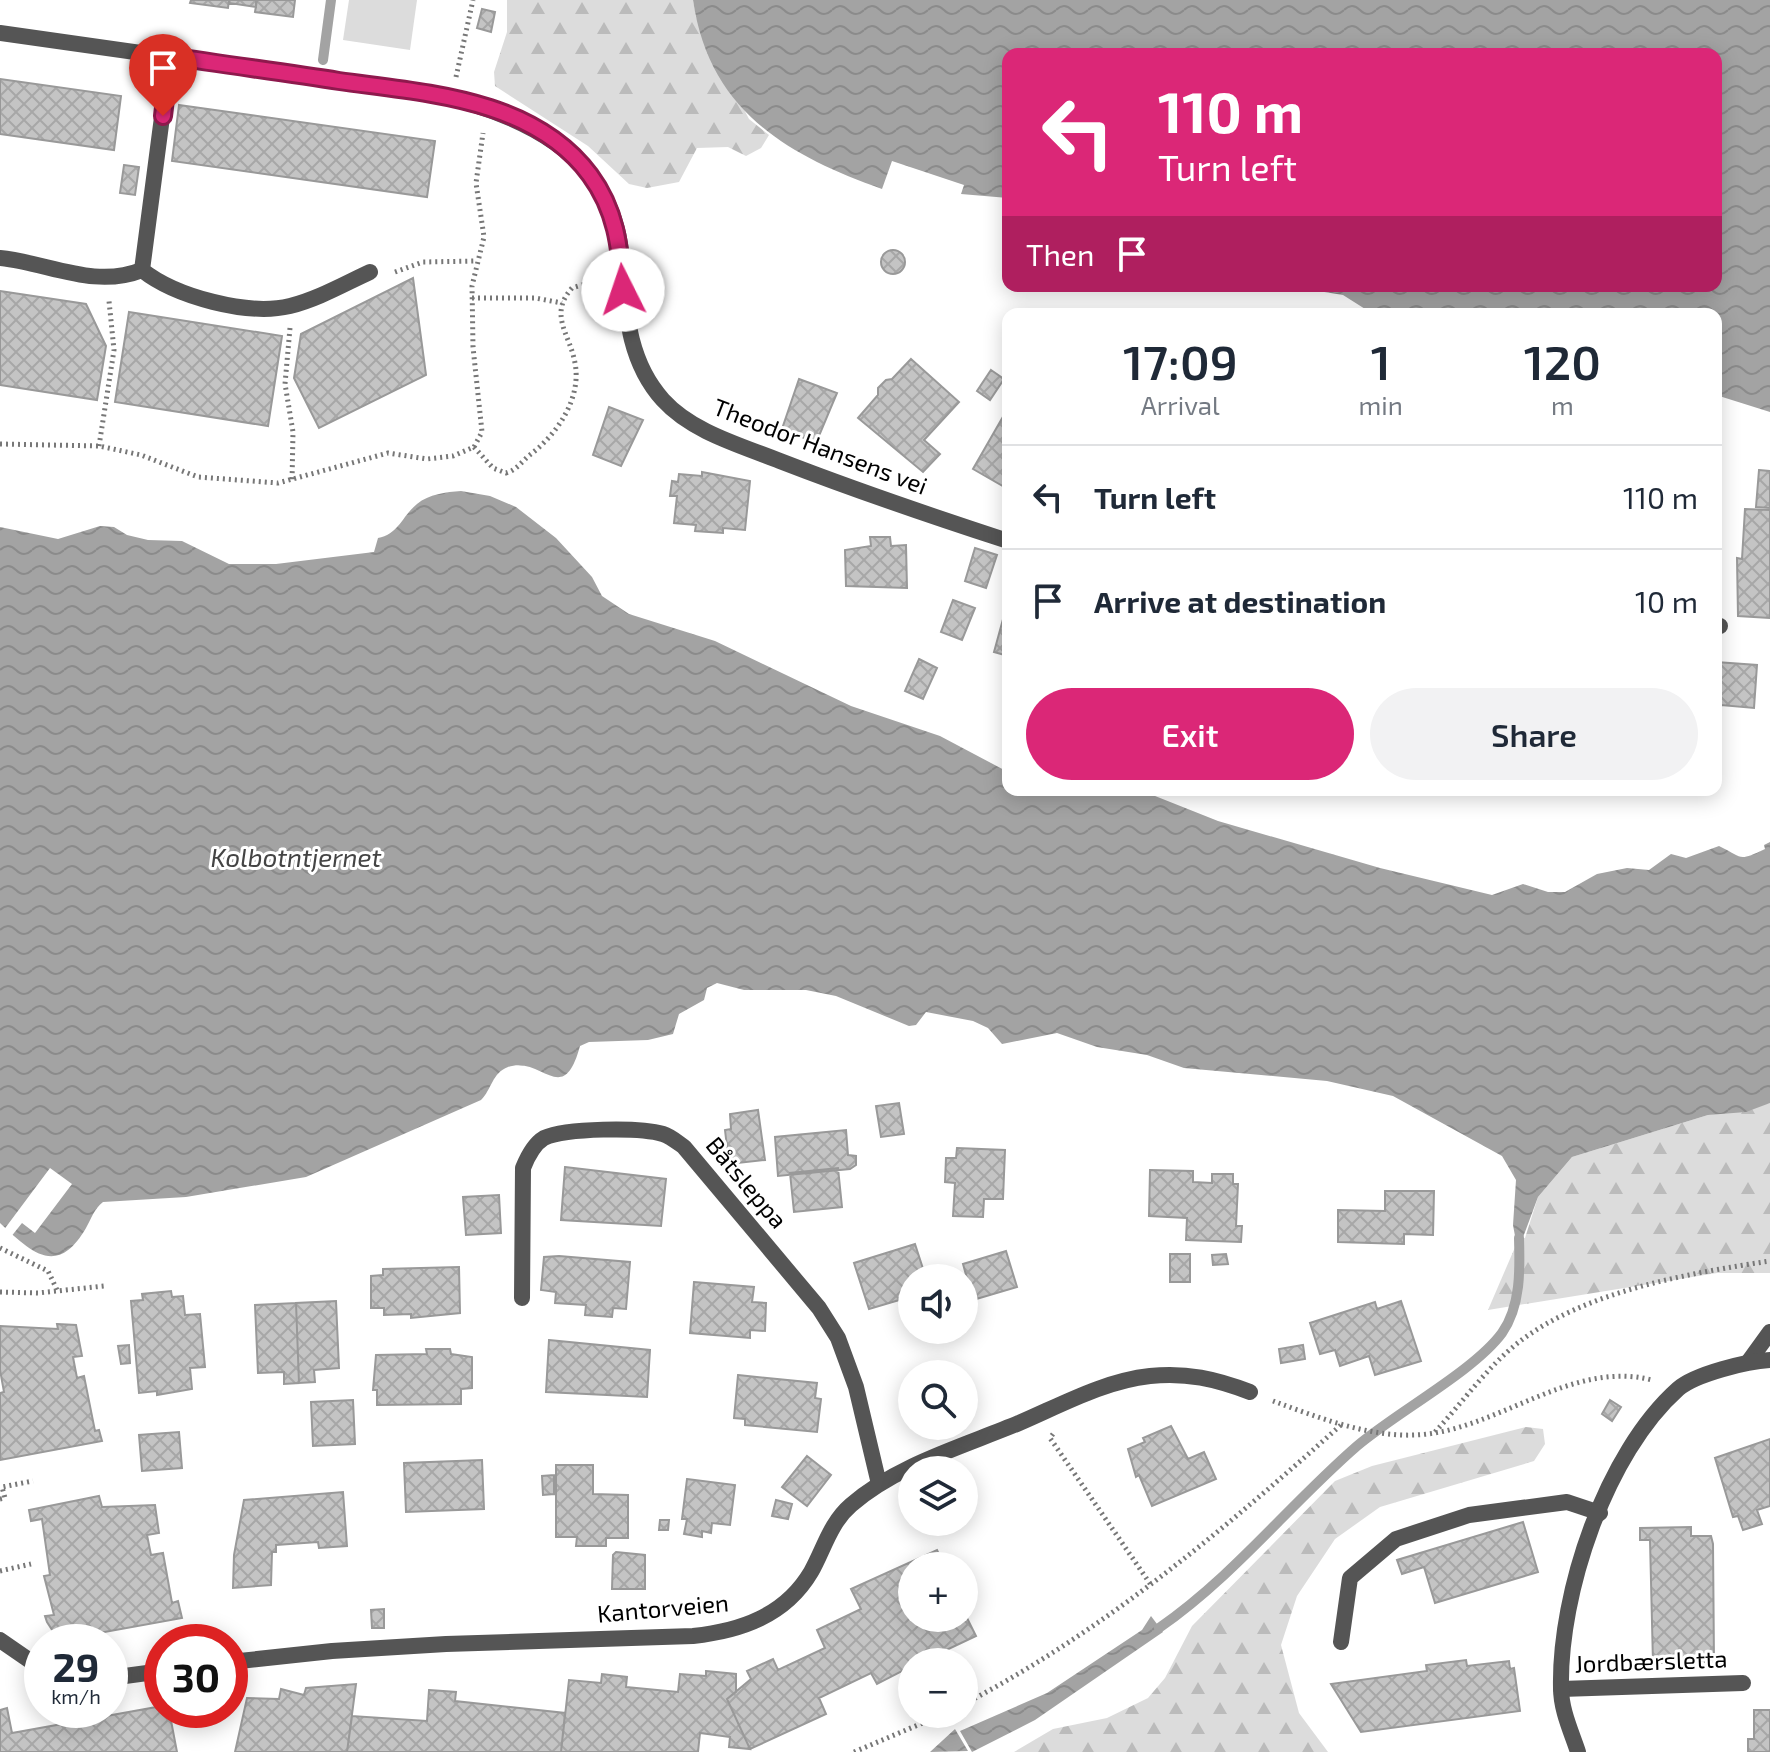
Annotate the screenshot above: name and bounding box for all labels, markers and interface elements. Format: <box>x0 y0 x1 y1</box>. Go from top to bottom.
pin <box>129 34 197 116</box>
icon: arrive <box>141 46 185 90</box>
text: 110 m <box>1158 77 1303 144</box>
icon: left <box>1026 80 1130 184</box>
text: Turn left <box>1158 145 1297 188</box>
icon: arrive <box>1110 232 1154 276</box>
text: Then <box>1026 236 1094 272</box>
position arrow <box>581 248 665 332</box>
text: 17:09 <box>1123 332 1238 390</box>
text: 1 <box>1371 332 1391 390</box>
text: 120 <box>1524 332 1601 390</box>
text: Arrival <box>1141 389 1220 420</box>
text: min <box>1359 389 1403 420</box>
text: m <box>1551 389 1574 420</box>
street label: Theodor Hansens vei <box>709 391 932 500</box>
icon: left <box>1026 475 1070 519</box>
text: Turn left <box>1094 479 1216 515</box>
text: 110 m <box>1623 479 1698 515</box>
icon: arrive <box>1026 579 1070 623</box>
text: Arrive at destination <box>1094 583 1386 619</box>
text: 10 m <box>1635 583 1698 619</box>
button: Exit <box>1026 688 1354 780</box>
button: Share <box>1370 688 1698 780</box>
water label: Kolbotntjernet <box>211 841 382 872</box>
street label: Båtsleppa <box>701 1130 794 1234</box>
map controls <box>898 1264 978 1728</box>
button: sound <box>898 1264 978 1344</box>
button: search <box>898 1360 978 1440</box>
button: layers <box>898 1456 978 1536</box>
button: + <box>898 1552 978 1632</box>
street label: Kantorveien <box>596 1587 730 1628</box>
speed limit sign: 30 <box>144 1624 248 1728</box>
text: 29 <box>53 1642 99 1690</box>
street label: Jordbærsletta <box>1574 1643 1728 1678</box>
button: − <box>898 1648 978 1728</box>
text: km/h <box>51 1684 101 1708</box>

